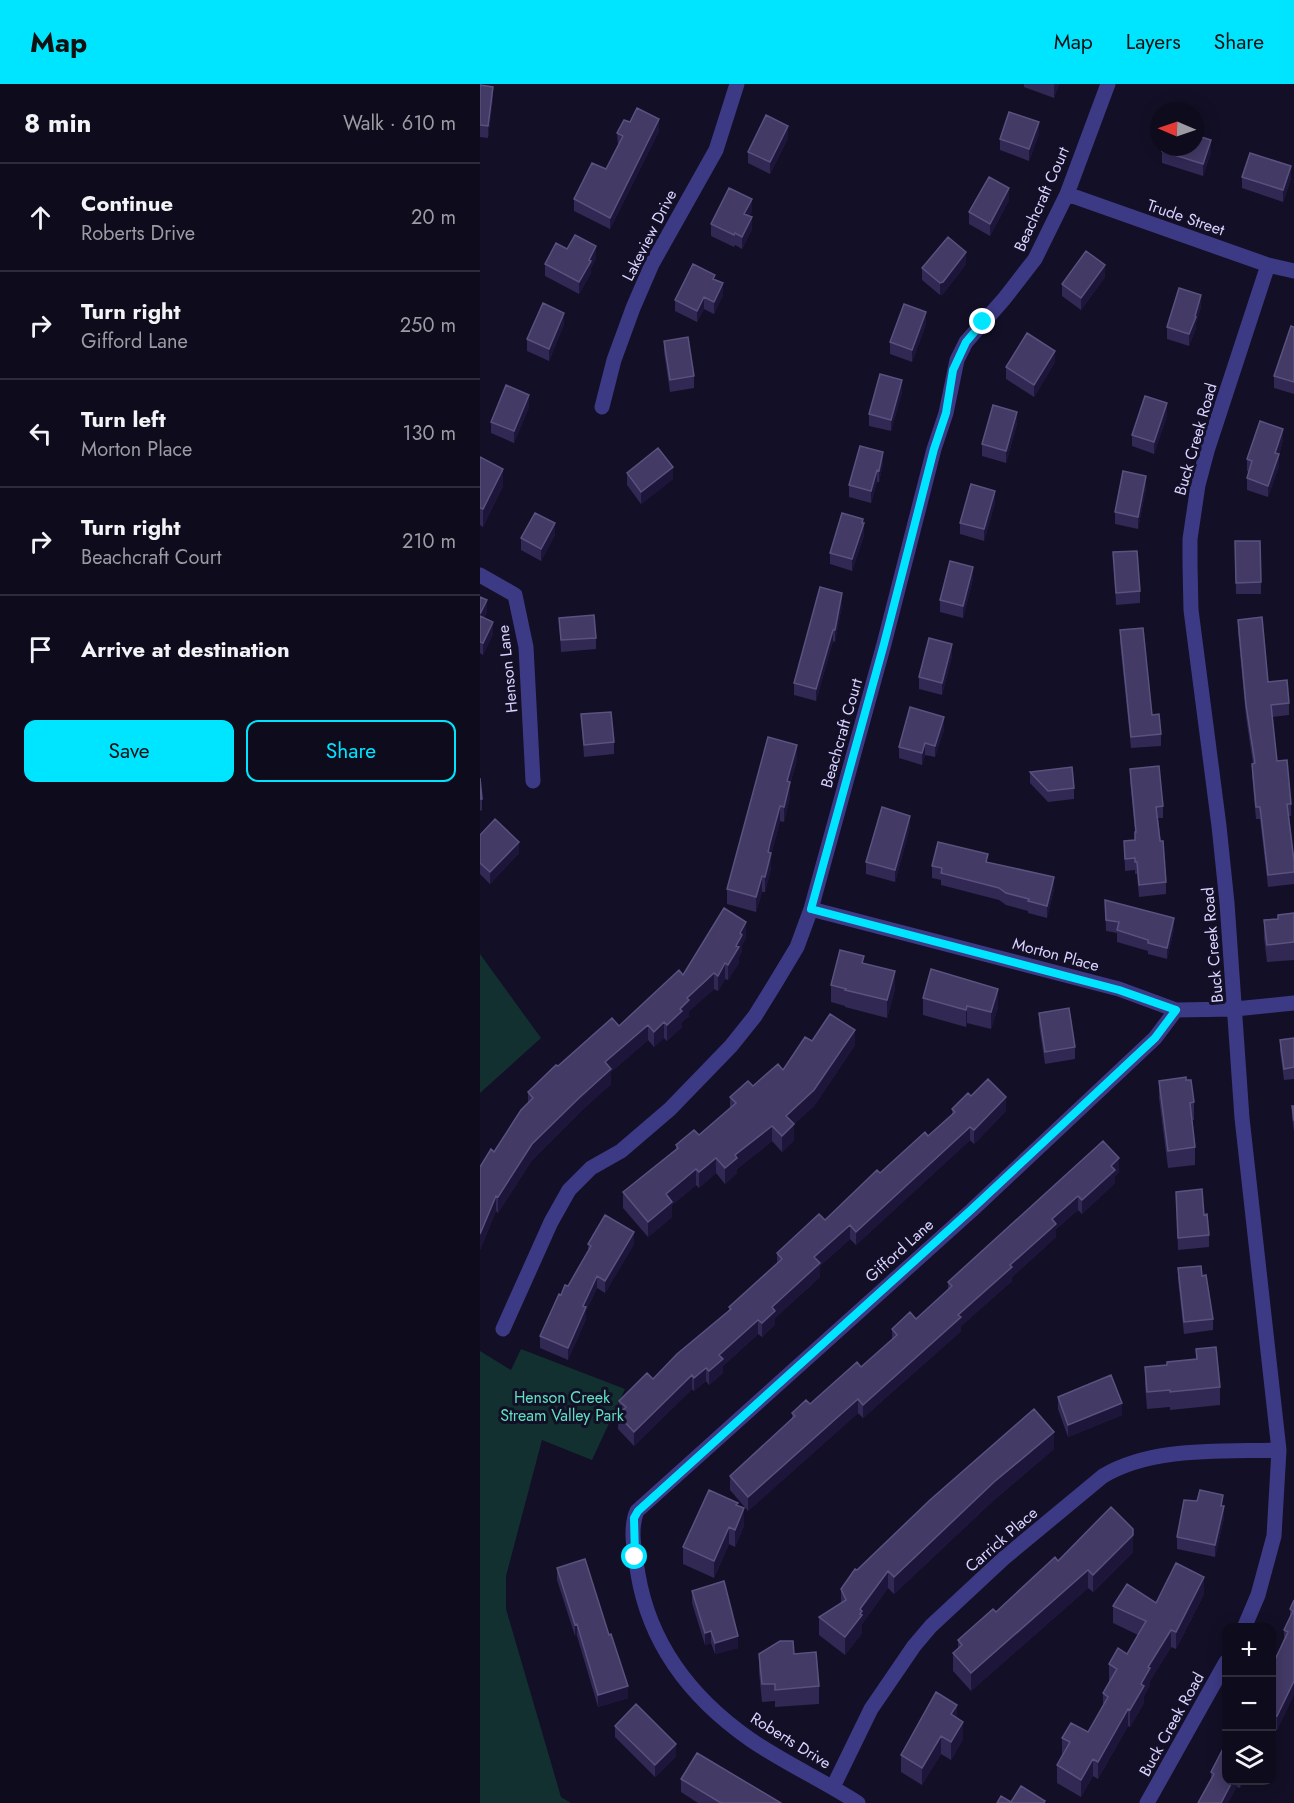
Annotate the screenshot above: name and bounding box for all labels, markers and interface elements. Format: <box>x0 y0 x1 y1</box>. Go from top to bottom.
text: Map <box>30 22 87 63</box>
text: Map <box>1054 27 1093 57</box>
text: Layers <box>1126 27 1181 57</box>
text: Share <box>1214 27 1264 57</box>
north arrow <box>1150 102 1204 156</box>
text: 8 min <box>24 104 92 142</box>
text: Walk · 610 m <box>343 109 456 138</box>
street label: Beachcraft Court <box>1008 143 1075 255</box>
street label: Lakeview Drive <box>616 185 682 285</box>
text: Continue <box>81 187 173 219</box>
street label: Trude Street <box>1144 194 1228 241</box>
icon: ahead <box>24 201 57 234</box>
text: 20 m <box>411 203 456 232</box>
text: Roberts Drive <box>81 219 195 248</box>
text: Turn right <box>81 295 181 327</box>
route end <box>969 308 995 334</box>
icon: right <box>24 309 57 342</box>
text: 250 m <box>400 311 456 340</box>
text: Gifford Lane <box>81 327 188 356</box>
street label: Buck Creek Road <box>1168 380 1223 498</box>
text: Turn left <box>81 403 166 435</box>
icon: left <box>24 417 57 450</box>
text: 130 m <box>402 419 456 448</box>
text: Morton Place <box>81 435 192 464</box>
text: Turn right <box>81 511 181 543</box>
icon: right <box>24 525 57 558</box>
text: 210 m <box>402 527 456 556</box>
text: Beachcraft Court <box>81 543 221 572</box>
street label: Henson Lane <box>491 624 524 714</box>
icon: arrive <box>24 633 57 666</box>
text: Arrive at destination <box>81 633 290 665</box>
street label: Beachcraft Court <box>815 676 868 790</box>
button: Save <box>24 720 234 782</box>
button: Share <box>246 720 456 782</box>
street label: Buck Creek Road <box>1196 886 1229 1004</box>
street label: Morton Place <box>1010 932 1102 977</box>
street label: Gifford Lane <box>860 1213 939 1287</box>
park label: Henson Creek Stream Valley Park <box>500 1386 625 1427</box>
street label: Carrick Place <box>960 1501 1043 1577</box>
route start <box>621 1543 647 1569</box>
map controls <box>1222 1623 1276 1785</box>
button: + <box>1222 1623 1276 1677</box>
street label: Buck Creek Road <box>1133 1668 1210 1780</box>
button: − <box>1222 1677 1276 1731</box>
street label: Roberts Drive <box>746 1707 836 1774</box>
button: layers <box>1222 1731 1276 1785</box>

